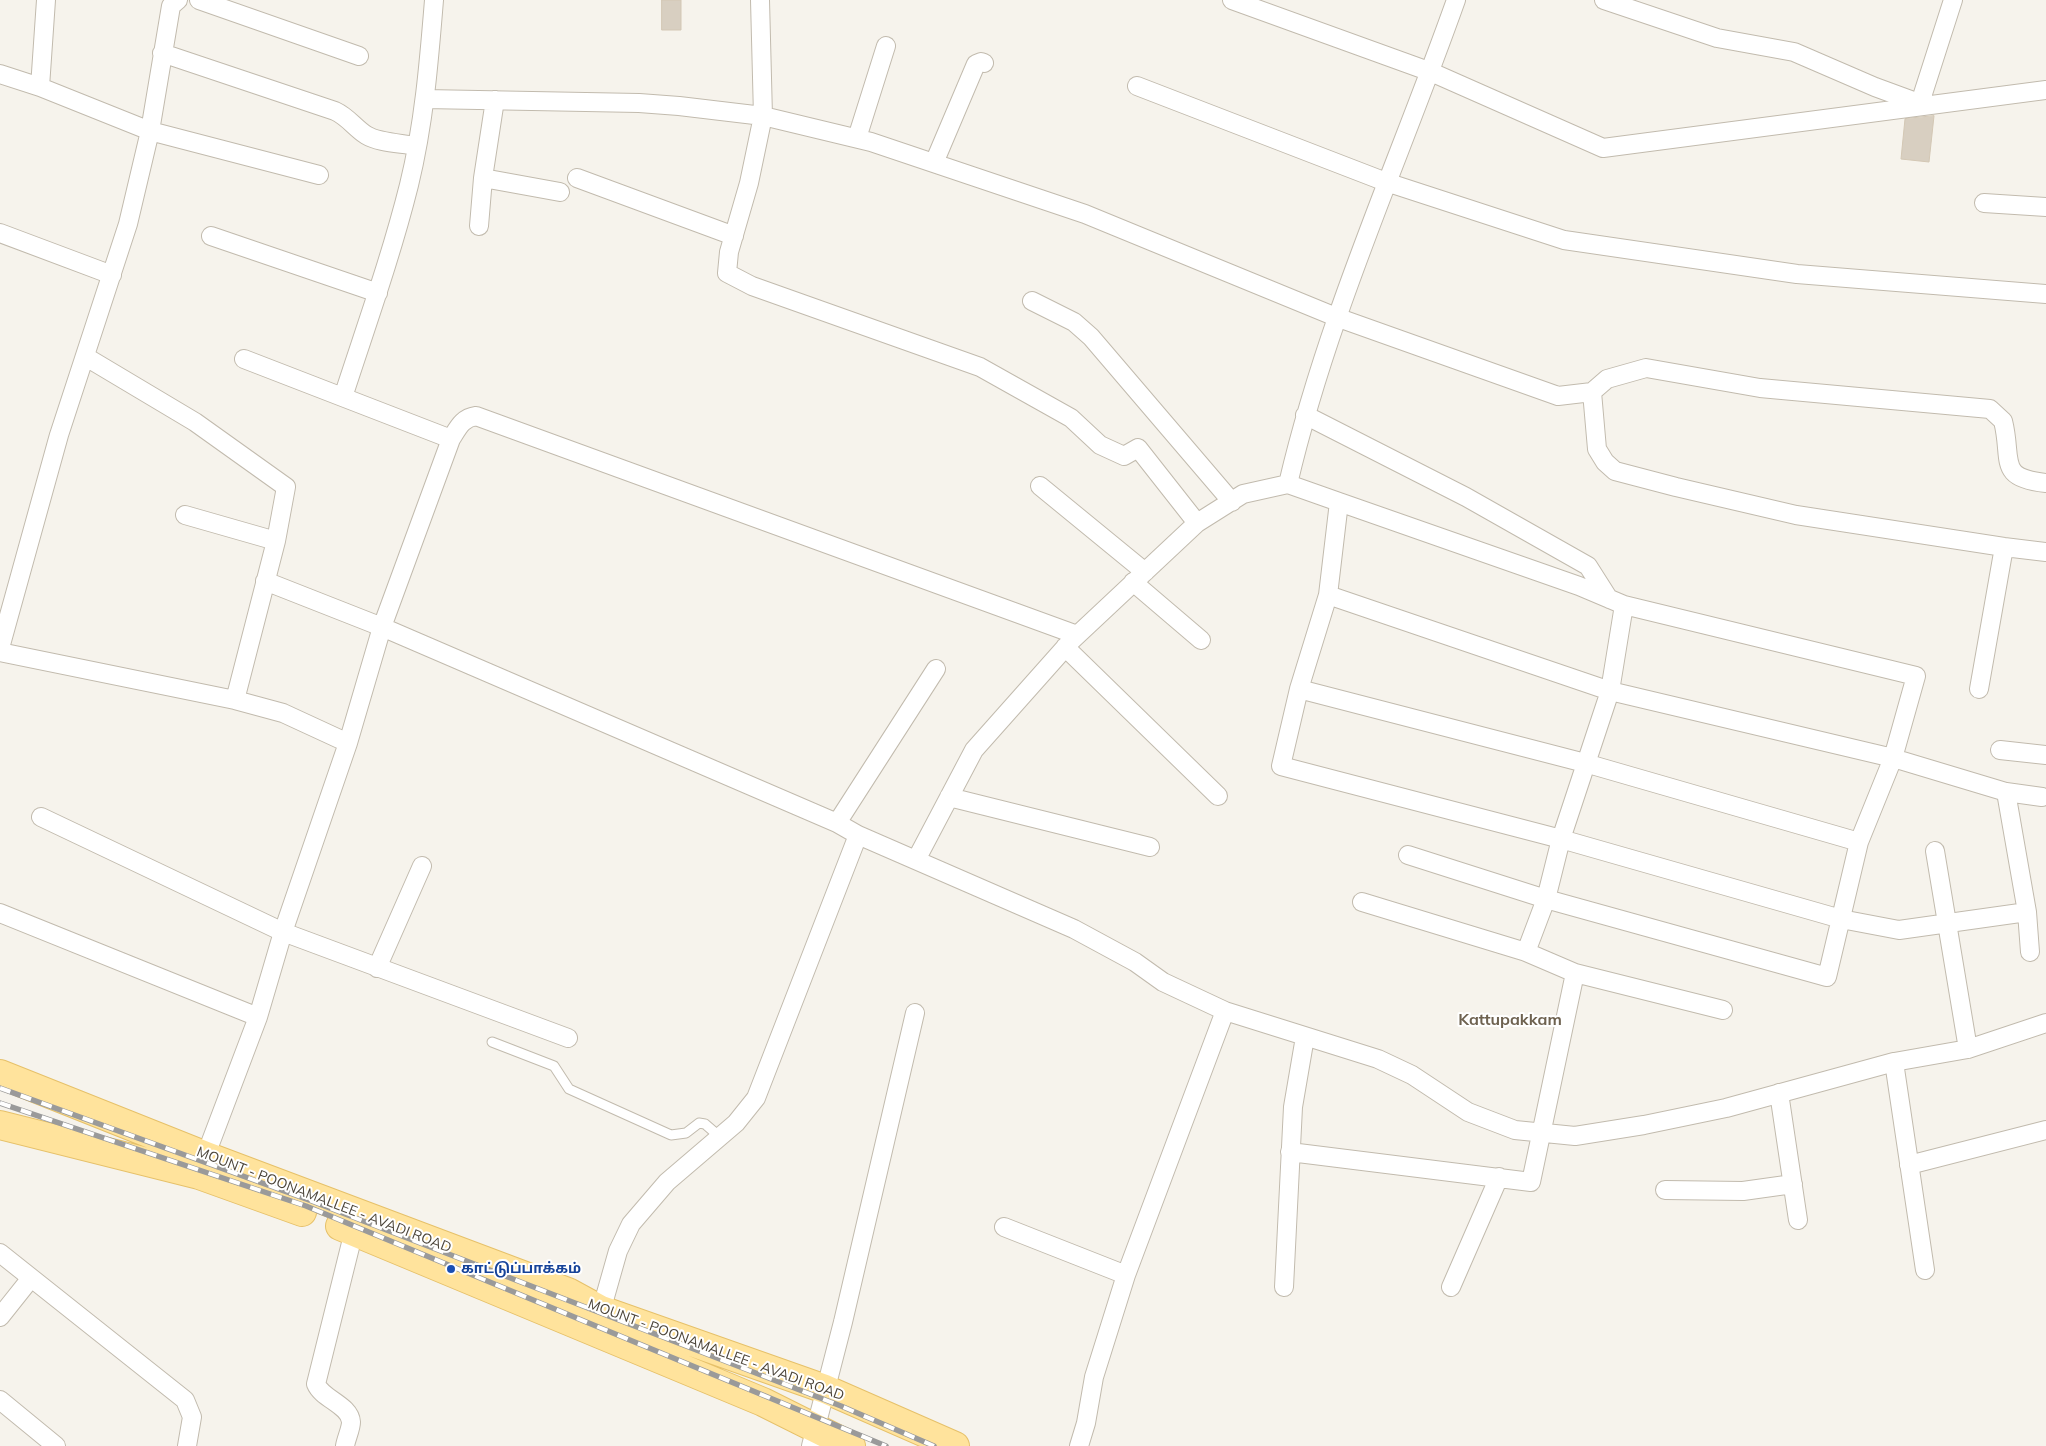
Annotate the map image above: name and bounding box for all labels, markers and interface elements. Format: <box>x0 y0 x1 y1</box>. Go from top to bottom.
district label: Kattupakkam <box>1458 1010 1562 1030</box>
street label: MOUNT - POONAMALLEE - AVADI ROAD <box>194 1144 454 1256</box>
place label: காட்டுப்பாக்கம் <box>461 1261 581 1277</box>
marker: காட்டுப்பாக்கம் <box>445 1263 457 1275</box>
street label: MOUNT - POONAMALLEE - AVADI ROAD <box>586 1296 846 1404</box>

